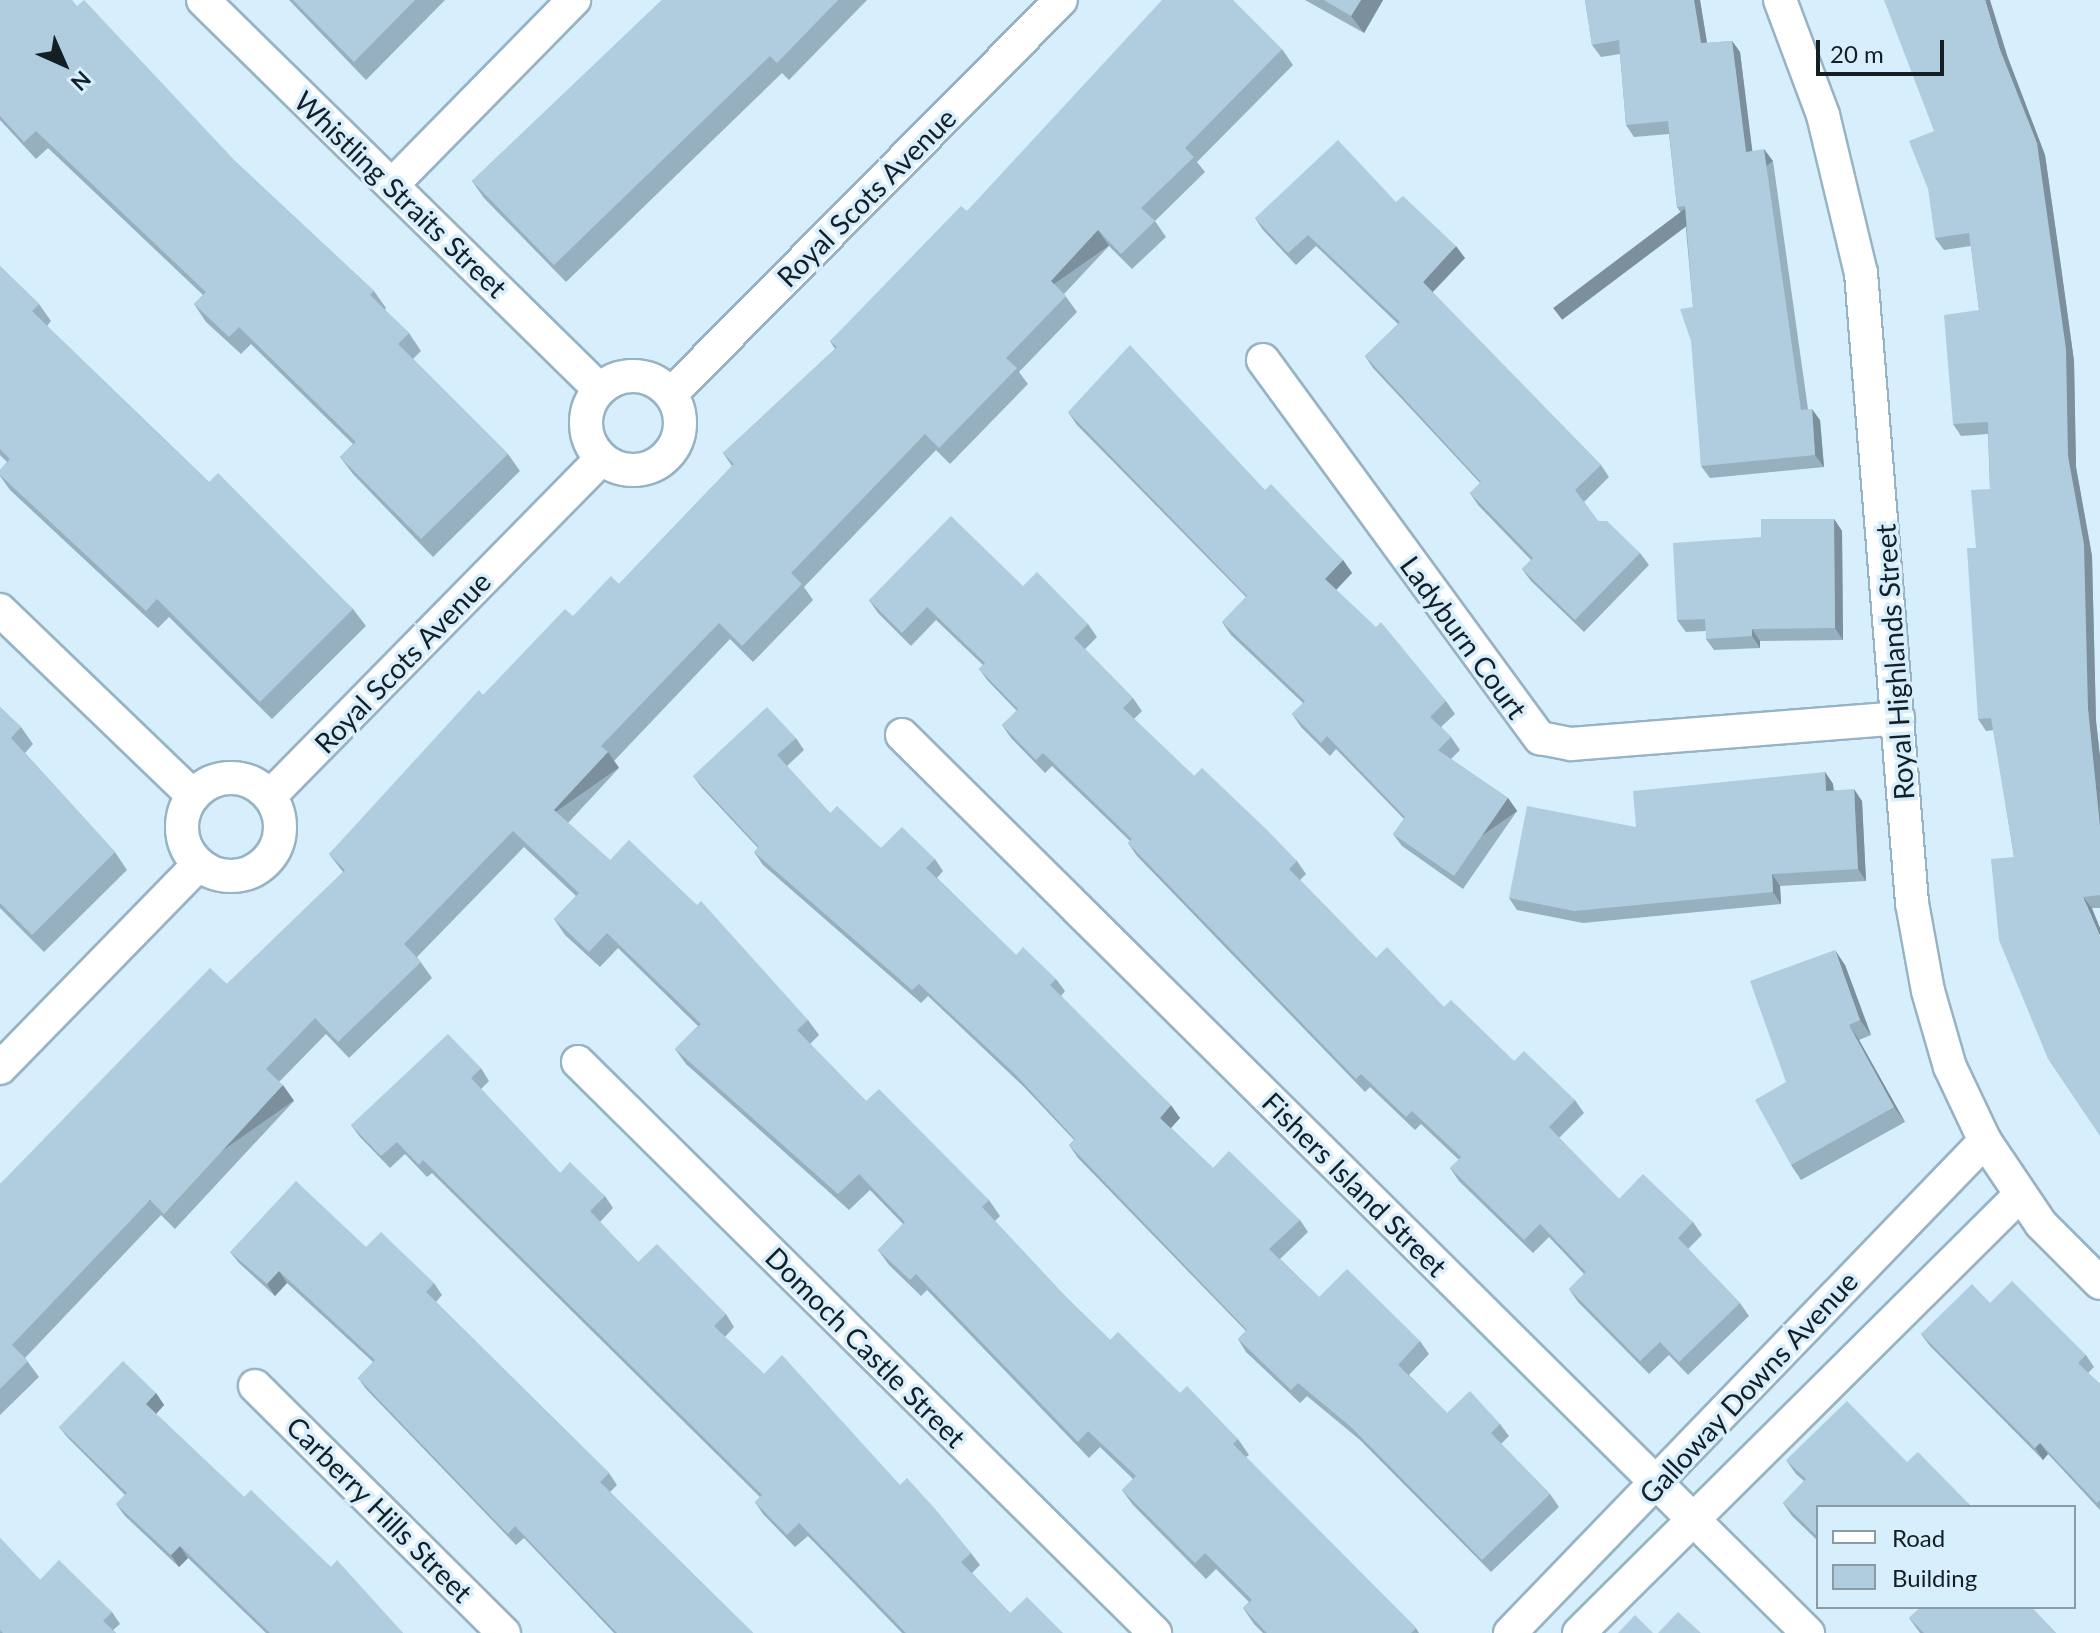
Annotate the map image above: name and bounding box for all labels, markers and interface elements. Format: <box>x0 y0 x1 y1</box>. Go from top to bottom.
north arrow <box>24 24 104 104</box>
scale bar <box>1820 24 1948 74</box>
text: 20 m <box>1830 39 1884 68</box>
text: N <box>66 66 97 97</box>
street label: Whistling Straits Street <box>288 84 514 304</box>
street label: Royal Scots Avenue <box>769 100 963 294</box>
street label: Royal Highlands Street <box>1868 523 1920 801</box>
street label: Ladyburn Court <box>1394 549 1534 725</box>
street label: Royal Scots Avenue <box>307 564 497 760</box>
street label: Fishers Island Street <box>1256 1085 1454 1283</box>
street label: Domoch Castle Street <box>759 1240 973 1454</box>
street label: Galloway Downs Avenue <box>1631 1263 1865 1511</box>
street label: Carberry Hills Street <box>280 1409 480 1609</box>
legend <box>1816 1505 2076 1609</box>
text: Road <box>1892 1523 1945 1552</box>
text: Building <box>1892 1563 1977 1592</box>

